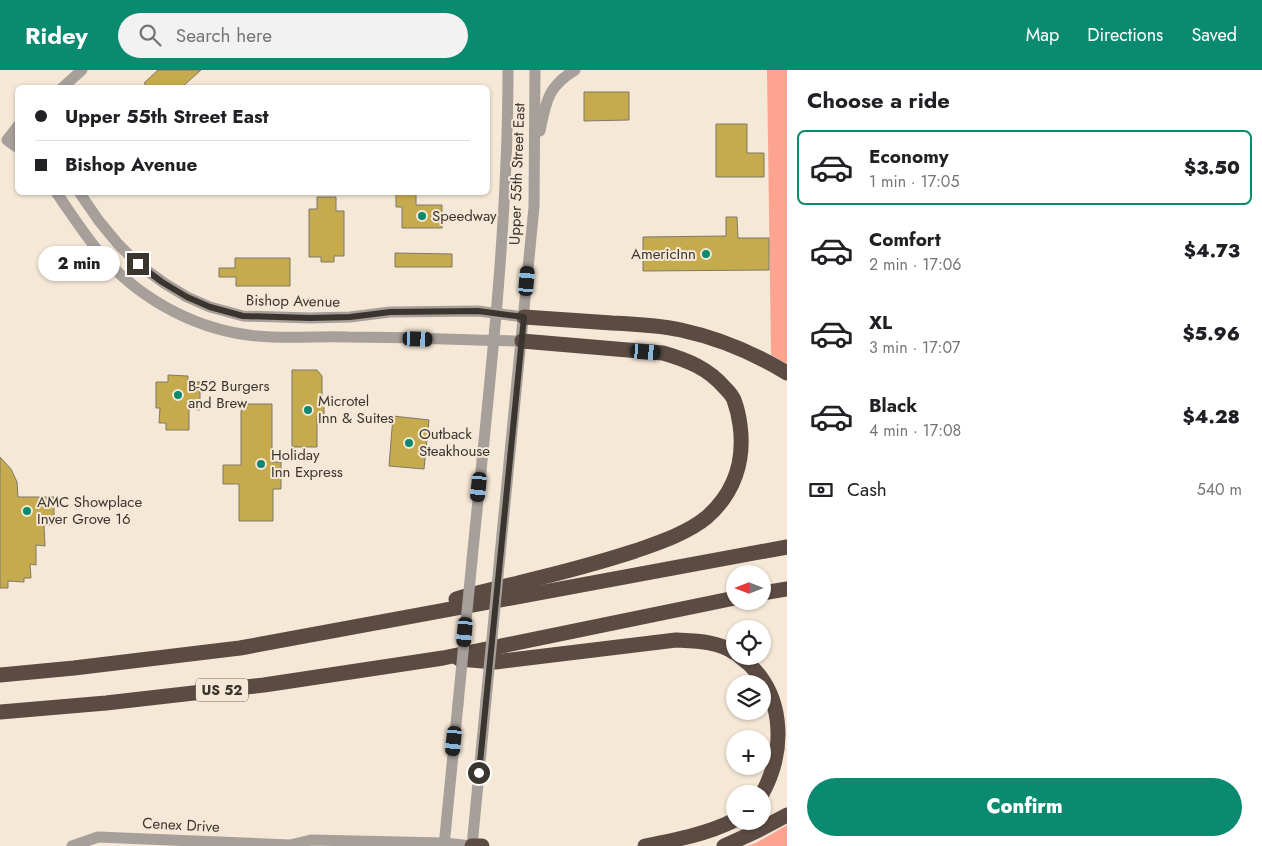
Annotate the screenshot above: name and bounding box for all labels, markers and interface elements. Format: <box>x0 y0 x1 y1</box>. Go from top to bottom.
search box <box>118 13 468 58</box>
text: Ridey <box>25 18 88 53</box>
icon: search <box>136 21 164 49</box>
text: Search here <box>176 22 272 49</box>
text: Map <box>1026 22 1059 48</box>
text: Directions <box>1087 22 1163 48</box>
text: Saved <box>1191 22 1237 48</box>
text: Choose a ride <box>807 84 950 116</box>
street label: Upper 55th Street East <box>504 102 530 245</box>
text: Upper 55th Street East <box>65 103 269 130</box>
text: Economy <box>869 143 949 170</box>
icon: car <box>809 145 854 190</box>
text: Bishop Avenue <box>65 151 197 178</box>
text: $3.50 <box>1184 154 1240 181</box>
text: 1 min · 17:05 <box>869 170 959 193</box>
place label: Speedway <box>432 205 497 227</box>
marker: Speedway <box>416 210 428 222</box>
text: Comfort <box>869 226 941 253</box>
icon: car <box>809 228 854 273</box>
text: $4.73 <box>1184 237 1240 264</box>
place label: AmericInn <box>631 243 696 265</box>
callout: 2 min <box>38 246 120 282</box>
marker: AmericInn <box>700 248 712 260</box>
text: 2 min <box>58 252 100 275</box>
route end <box>127 253 149 275</box>
text: 2 min · 17:06 <box>869 253 962 276</box>
car <box>518 265 535 297</box>
street label: Bishop Avenue <box>246 289 341 313</box>
text: XL <box>869 309 892 336</box>
icon: car <box>809 311 854 356</box>
text: $5.96 <box>1183 320 1240 347</box>
car <box>402 331 433 347</box>
text: 3 min · 17:07 <box>869 336 960 359</box>
car <box>630 343 661 361</box>
place label: B-52 Burgers and Brew <box>188 375 270 414</box>
marker: B-52 Burgers and Brew <box>172 389 184 401</box>
place label: Microtel Inn & Suites <box>318 390 394 429</box>
text: Black <box>869 392 917 419</box>
icon: car <box>809 394 854 439</box>
text: $4.28 <box>1182 403 1240 430</box>
marker: Microtel Inn & Suites <box>302 404 314 416</box>
text: 4 min · 17:08 <box>869 419 961 442</box>
place label: Outback Steakhouse <box>419 423 490 462</box>
marker: Outback Steakhouse <box>403 437 415 449</box>
place label: Holiday Inn Express <box>271 444 343 483</box>
marker: Holiday Inn Express <box>255 458 267 470</box>
car <box>469 471 488 503</box>
icon: cash <box>807 476 835 504</box>
text: Cash <box>847 476 887 503</box>
text: 540 m <box>1197 478 1242 501</box>
place label: AMC Showplace Inver Grove 16 <box>37 491 142 530</box>
marker: AMC Showplace Inver Grove 16 <box>21 505 33 517</box>
north arrow <box>726 565 771 610</box>
map controls <box>726 565 771 830</box>
car <box>456 616 473 648</box>
button: locate <box>726 620 771 665</box>
button: layers <box>726 675 771 720</box>
road number: US 52 <box>196 678 248 702</box>
car <box>444 725 463 757</box>
button: + <box>726 730 771 775</box>
route start <box>468 762 490 784</box>
button: Confirm <box>807 778 1242 836</box>
button: − <box>726 785 771 830</box>
street label: Cenex Drive <box>142 812 221 838</box>

